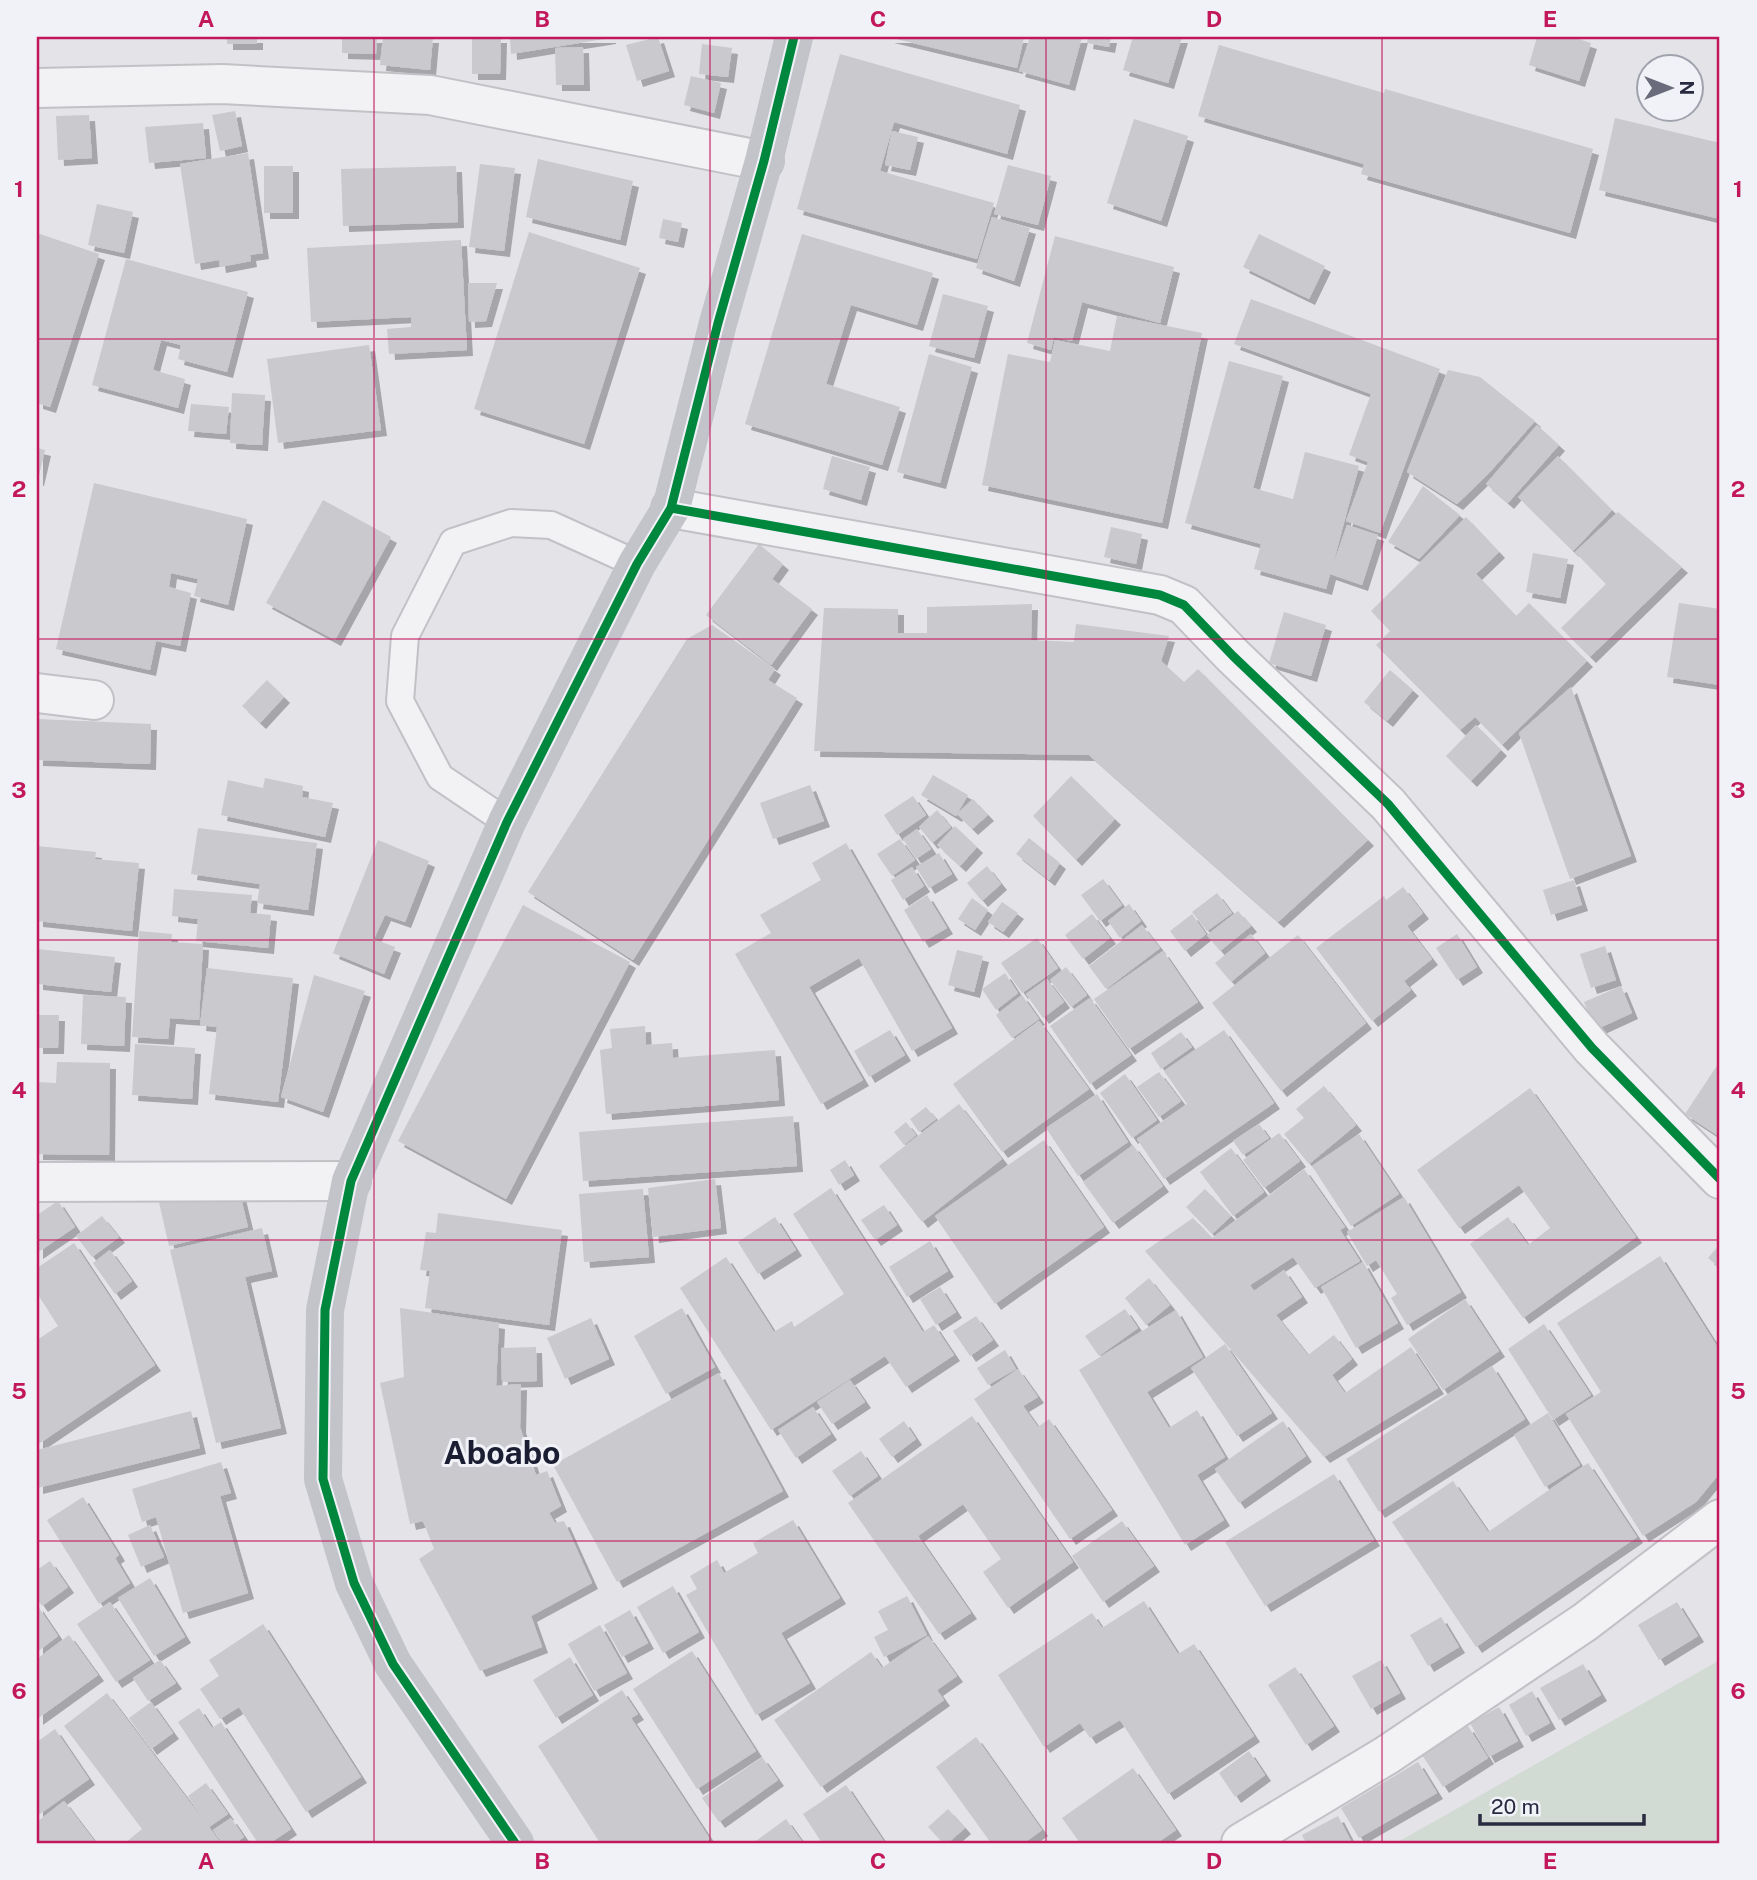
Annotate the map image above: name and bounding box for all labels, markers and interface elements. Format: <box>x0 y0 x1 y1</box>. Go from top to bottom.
text: A <box>198 5 215 32</box>
text: B <box>534 5 550 32</box>
text: C <box>870 5 886 32</box>
text: D <box>1206 5 1222 32</box>
text: E <box>1543 5 1557 32</box>
north arrow <box>1634 52 1704 122</box>
text: N <box>1676 81 1698 95</box>
text: 1 <box>14 175 24 202</box>
text: 1 <box>1733 175 1743 202</box>
text: 2 <box>12 475 26 502</box>
text: 2 <box>1731 475 1745 502</box>
text: 3 <box>11 776 27 803</box>
text: 3 <box>1730 776 1746 803</box>
text: 4 <box>11 1076 27 1103</box>
text: 4 <box>1730 1076 1746 1103</box>
text: 5 <box>11 1377 27 1404</box>
text: 5 <box>1730 1377 1746 1404</box>
district label: Aboabo <box>443 1434 561 1471</box>
text: 6 <box>11 1677 27 1704</box>
text: 6 <box>1730 1677 1746 1704</box>
scale bar <box>1480 1782 1645 1826</box>
text: 20 m <box>1491 1794 1540 1819</box>
text: A <box>198 1847 215 1874</box>
text: B <box>534 1847 550 1874</box>
text: C <box>870 1847 886 1874</box>
text: D <box>1206 1847 1222 1874</box>
text: E <box>1543 1847 1557 1874</box>

